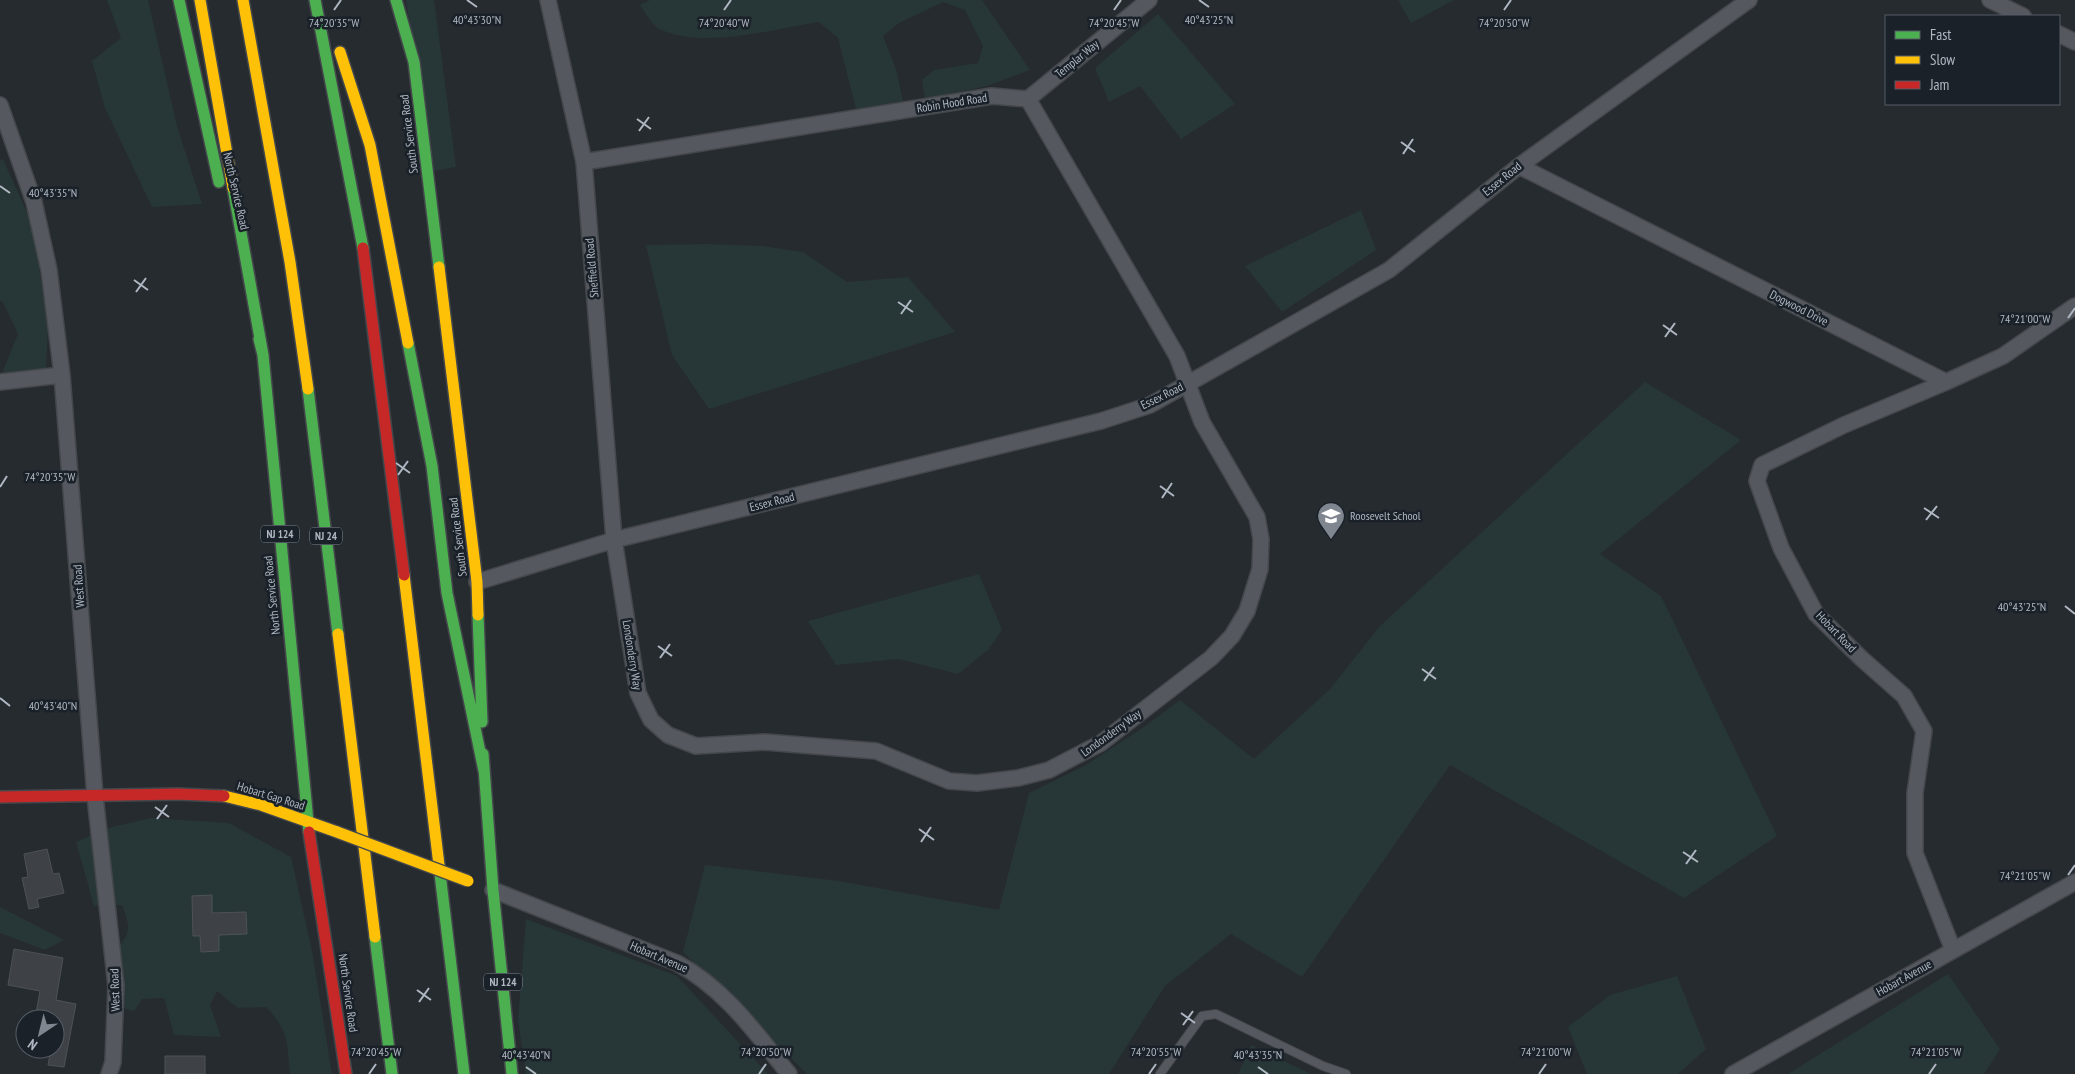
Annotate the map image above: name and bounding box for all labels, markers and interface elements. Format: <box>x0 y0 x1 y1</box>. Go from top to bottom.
text: 40°43'30"N <box>453 12 501 27</box>
text: 40°43'25"N <box>1185 12 1233 27</box>
text: 74°20'35"W <box>309 15 359 30</box>
text: 74°20'40"W <box>699 15 749 30</box>
text: 74°20'45"W <box>1089 15 1139 30</box>
text: 74°20'50"W <box>1479 15 1529 30</box>
legend <box>1885 15 2060 105</box>
text: Fast <box>1930 25 1951 44</box>
street label: Templar Way <box>1052 36 1102 81</box>
text: Slow <box>1930 50 1955 69</box>
text: Jam <box>1929 75 1949 94</box>
street label: Robin Hood Road <box>916 90 988 115</box>
street label: South Service Road <box>396 94 421 174</box>
street label: North Service Road <box>220 151 253 231</box>
street label: Essex Road <box>1479 158 1524 199</box>
text: 40°43'35"N <box>29 185 77 200</box>
street label: Sheffield Road <box>581 238 602 298</box>
street label: Dogwood Drive <box>1768 286 1831 329</box>
text: 74°21'00"W <box>2000 311 2050 326</box>
street label: Essex Road <box>1138 379 1186 412</box>
text: 74°20'35"W <box>25 469 75 484</box>
street label: Essex Road <box>748 489 796 514</box>
street label: South Service Road <box>445 497 470 577</box>
school or university icon: Roosevelt School <box>1316 501 1346 540</box>
place label: Roosevelt School <box>1350 508 1421 523</box>
road number: NJ 124 <box>261 526 299 542</box>
road number: NJ 24 <box>310 528 342 544</box>
street label: North Service Road <box>260 555 283 635</box>
street label: West Road <box>70 564 87 608</box>
text: 40°43'25"N <box>1998 599 2046 614</box>
street label: Hobart Road <box>1813 608 1860 655</box>
street label: Londonderry Way <box>620 619 646 692</box>
text: 40°43'40"N <box>29 698 77 713</box>
street label: Londonderry Way <box>1078 705 1144 759</box>
street label: Hobart Gap Road <box>235 778 307 813</box>
text: 74°21'05"W <box>2000 868 2050 883</box>
street label: Hobart Avenue <box>628 938 690 975</box>
street label: North Service Road <box>336 953 361 1033</box>
street label: Hobart Avenue <box>1873 956 1934 999</box>
street label: West Road <box>106 968 123 1012</box>
road number: NJ 124 <box>484 974 522 990</box>
north arrow <box>15 1009 65 1059</box>
text: N <box>24 1035 41 1054</box>
text: 74°20'45"W <box>351 1044 401 1059</box>
text: 74°20'50"W <box>741 1044 791 1059</box>
text: 74°20'55"W <box>1131 1044 1181 1059</box>
text: 74°21'00"W <box>1521 1044 1571 1059</box>
text: 74°21'05"W <box>1911 1044 1961 1059</box>
text: 40°43'40"N <box>502 1047 550 1062</box>
text: 40°43'35"N <box>1234 1047 1282 1062</box>

